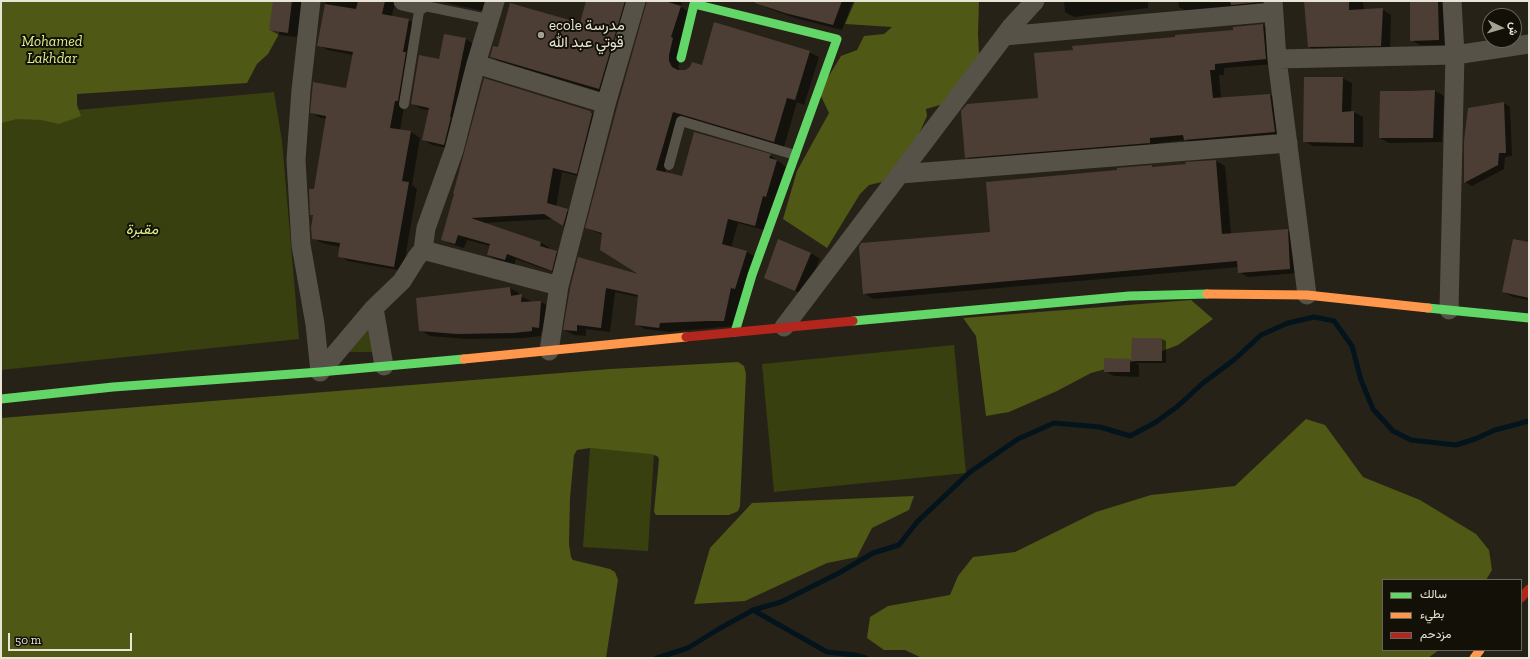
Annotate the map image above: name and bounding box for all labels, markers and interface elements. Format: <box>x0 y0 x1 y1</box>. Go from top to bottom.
north arrow <box>1482 8 1522 48</box>
place label: ecole مدرسة قوتي عبد الله <box>549 17 625 52</box>
text: ش <box>1506 22 1521 36</box>
marker: ecole مدرسة قوتي عبد الله <box>536 30 546 40</box>
park label: Mohamed Lakhdar <box>22 33 82 68</box>
park label: مقبرة <box>126 221 158 239</box>
legend <box>1382 579 1522 651</box>
text: سالك <box>1420 587 1447 601</box>
text: بطيء <box>1420 607 1444 621</box>
scale bar <box>10 625 134 651</box>
text: مزدحم <box>1420 627 1451 641</box>
text: 50 m <box>15 633 41 647</box>

